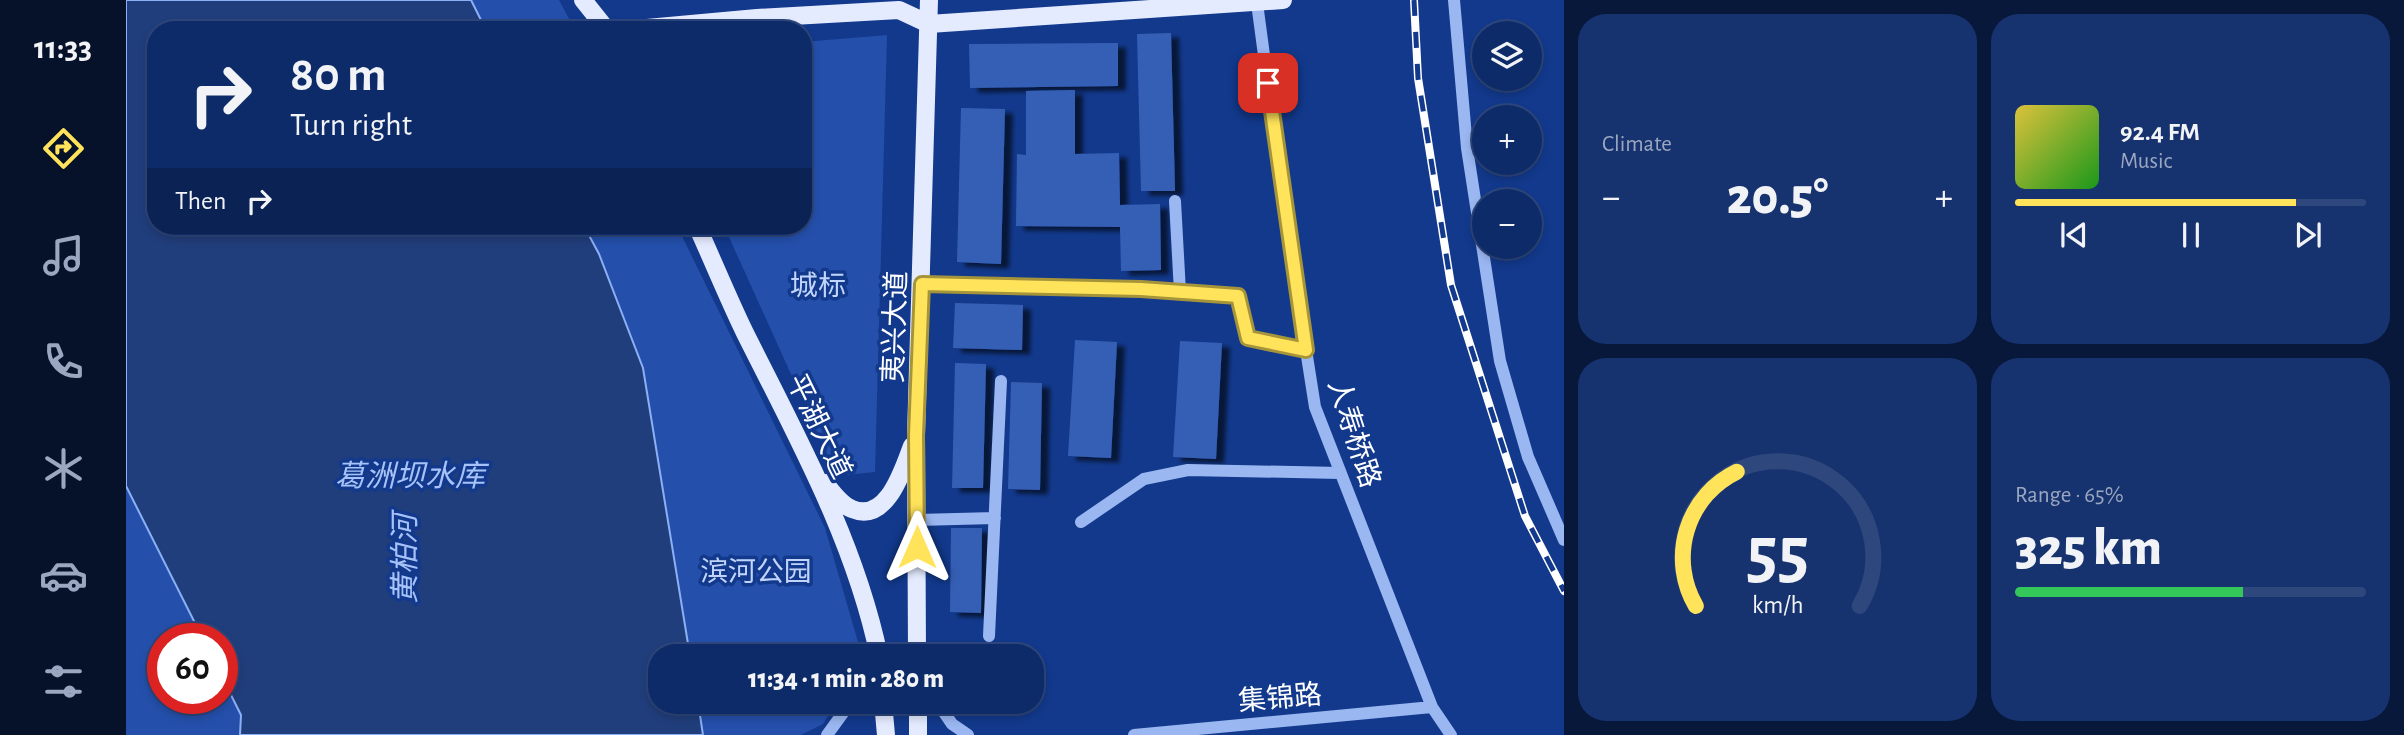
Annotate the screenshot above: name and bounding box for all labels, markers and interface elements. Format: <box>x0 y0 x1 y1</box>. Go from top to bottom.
map controls <box>1472 21 1542 259</box>
button: layers <box>1472 21 1542 91</box>
text: 11:33 <box>34 32 92 64</box>
icon: right <box>175 49 266 140</box>
text: 80 m <box>290 51 387 100</box>
pin <box>1238 53 1298 113</box>
icon: arrive <box>1249 64 1287 102</box>
button: + <box>1472 105 1542 175</box>
text: Turn right <box>290 109 412 141</box>
text: 92.4 FM <box>2120 119 2200 145</box>
icon: directions <box>39 124 88 173</box>
text: Climate <box>1602 133 1672 156</box>
text: Music <box>2120 150 2172 173</box>
text: 20.5° <box>1727 171 1828 223</box>
text: − <box>1602 179 1620 217</box>
text: + <box>1935 179 1953 217</box>
icon: right <box>240 182 278 220</box>
text: Then <box>175 188 226 214</box>
button: − <box>1472 189 1542 259</box>
icon: previous <box>2055 216 2093 254</box>
icon: pause <box>2172 216 2210 254</box>
icon: next <box>2289 216 2327 254</box>
icon: music <box>39 231 88 280</box>
park label: 城标 <box>790 271 846 301</box>
street label: 夷兴大道 <box>878 271 912 384</box>
icon: phone <box>39 337 88 386</box>
street label: 平湖大道 <box>781 370 857 483</box>
street label: 人寿桥路 <box>1322 375 1386 491</box>
icon: climate <box>39 444 88 493</box>
water label: 葛洲坝水库 <box>335 460 490 492</box>
text: Range · 65% <box>2015 484 2124 507</box>
water label: 黄柏河 <box>389 509 421 604</box>
position arrow <box>880 510 954 584</box>
text: 55 <box>1746 518 1809 591</box>
text: 325 km <box>2015 522 2162 574</box>
icon: car <box>39 551 88 600</box>
park label: 滨河公园 <box>700 557 812 587</box>
text: km/h <box>1752 592 1803 617</box>
speed limit sign: 60 <box>147 623 238 714</box>
icon: filters <box>39 657 88 706</box>
text: 11:34 · 1 min · 280 m <box>748 666 944 692</box>
street label: 集锦路 <box>1237 679 1323 717</box>

